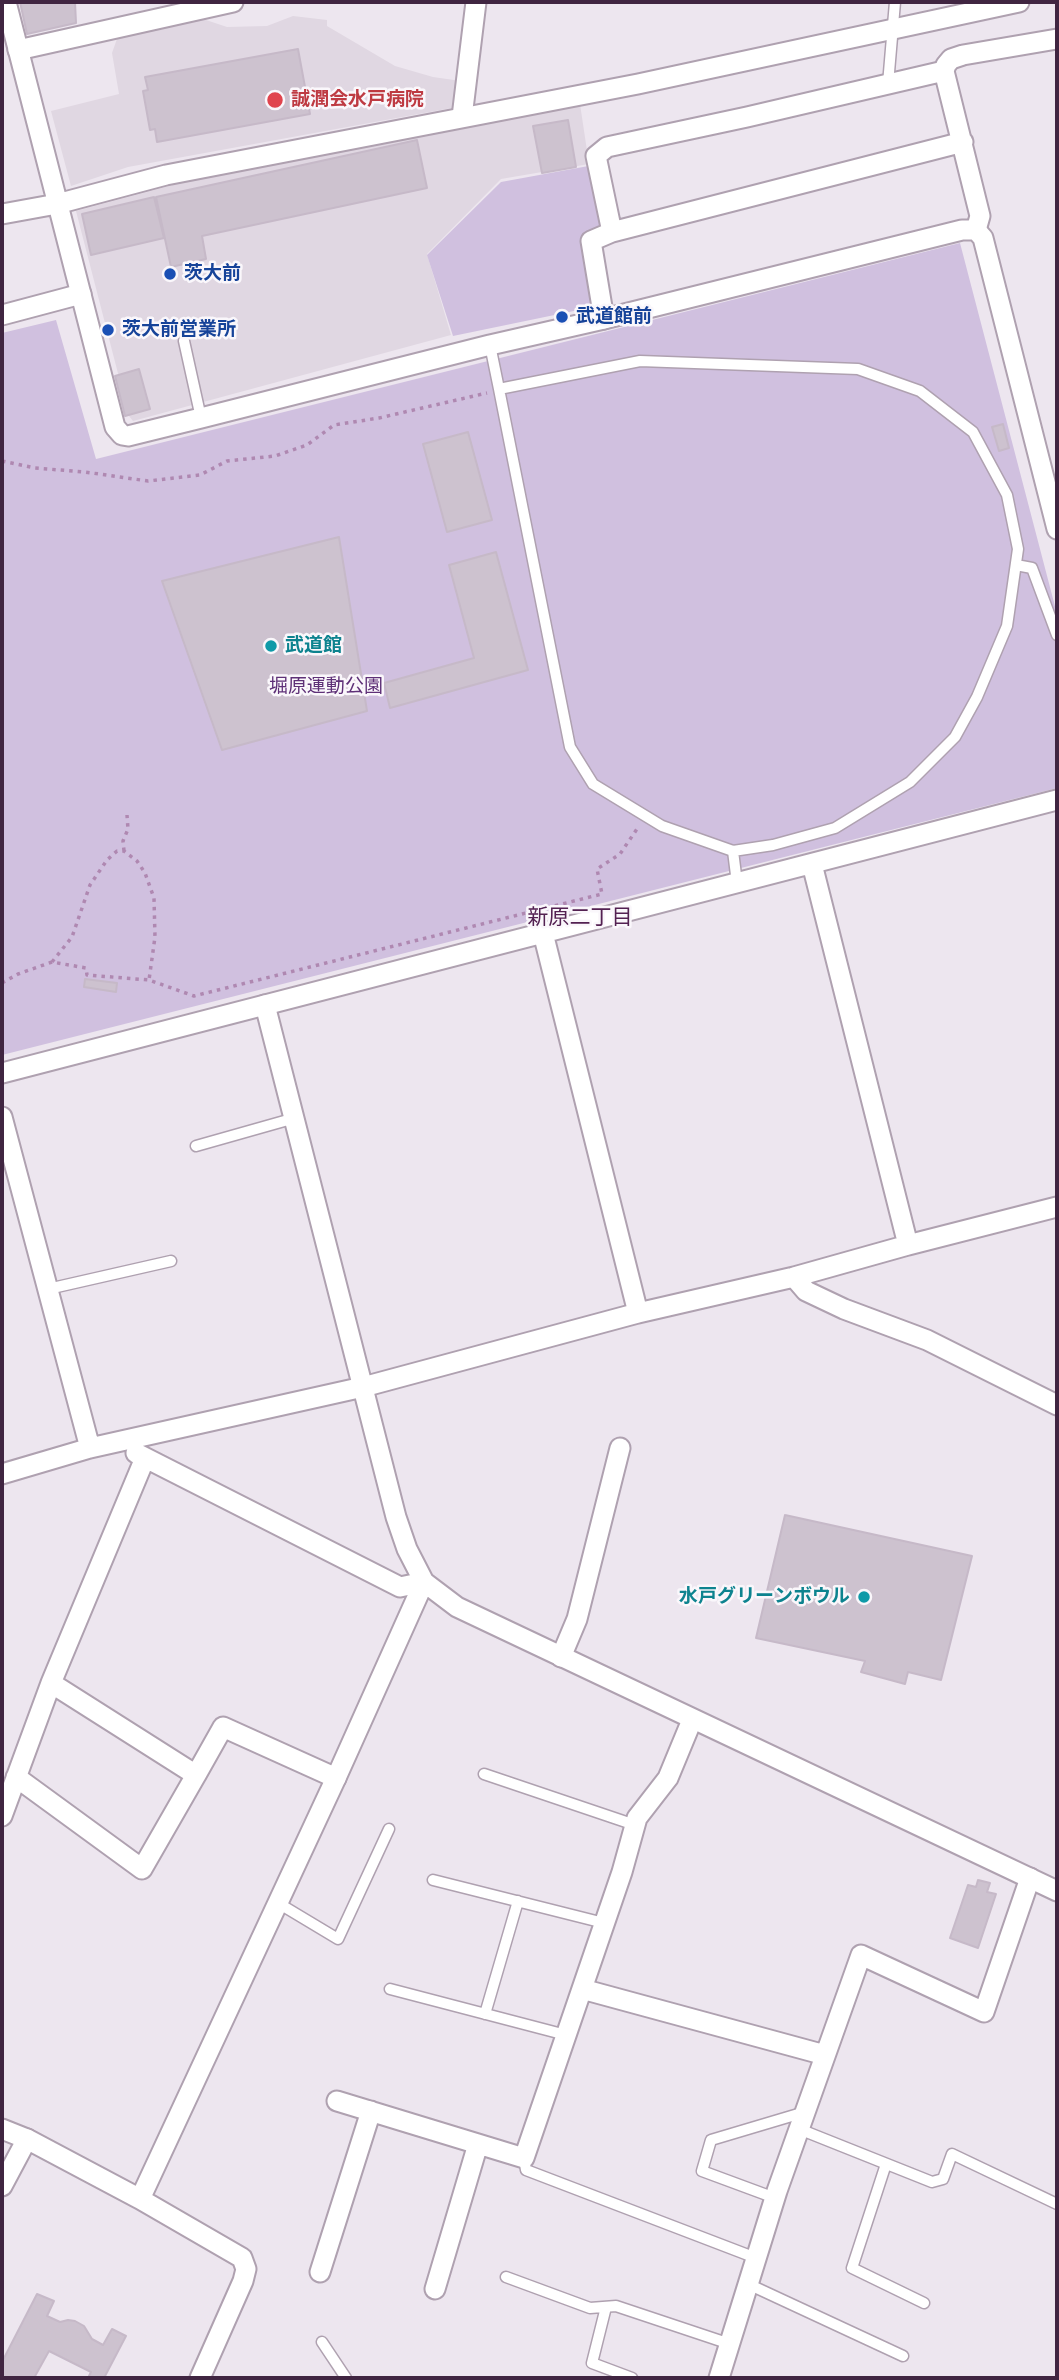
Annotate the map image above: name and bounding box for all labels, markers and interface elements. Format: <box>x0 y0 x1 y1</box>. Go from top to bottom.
place label: 誠潤会水戸病院 <box>291 89 424 111</box>
marker: 誠潤会水戸病院 <box>265 90 285 110</box>
place label: 茨大前 <box>184 263 241 285</box>
marker: 茨大前 <box>162 266 178 282</box>
place label: 武道館前 <box>576 306 652 328</box>
marker: 武道館前 <box>554 309 570 325</box>
place label: 茨大前営業所 <box>122 319 236 341</box>
marker: 茨大前営業所 <box>100 322 116 338</box>
place label: 武道館 <box>285 635 342 657</box>
marker: 武道館 <box>263 638 279 654</box>
park label: 堀原運動公園 <box>269 676 383 698</box>
district label: 新原二丁目 <box>528 905 632 931</box>
place label: 水戸グリーンボウル <box>679 1586 850 1608</box>
marker: 水戸グリーンボウル <box>856 1589 872 1605</box>

